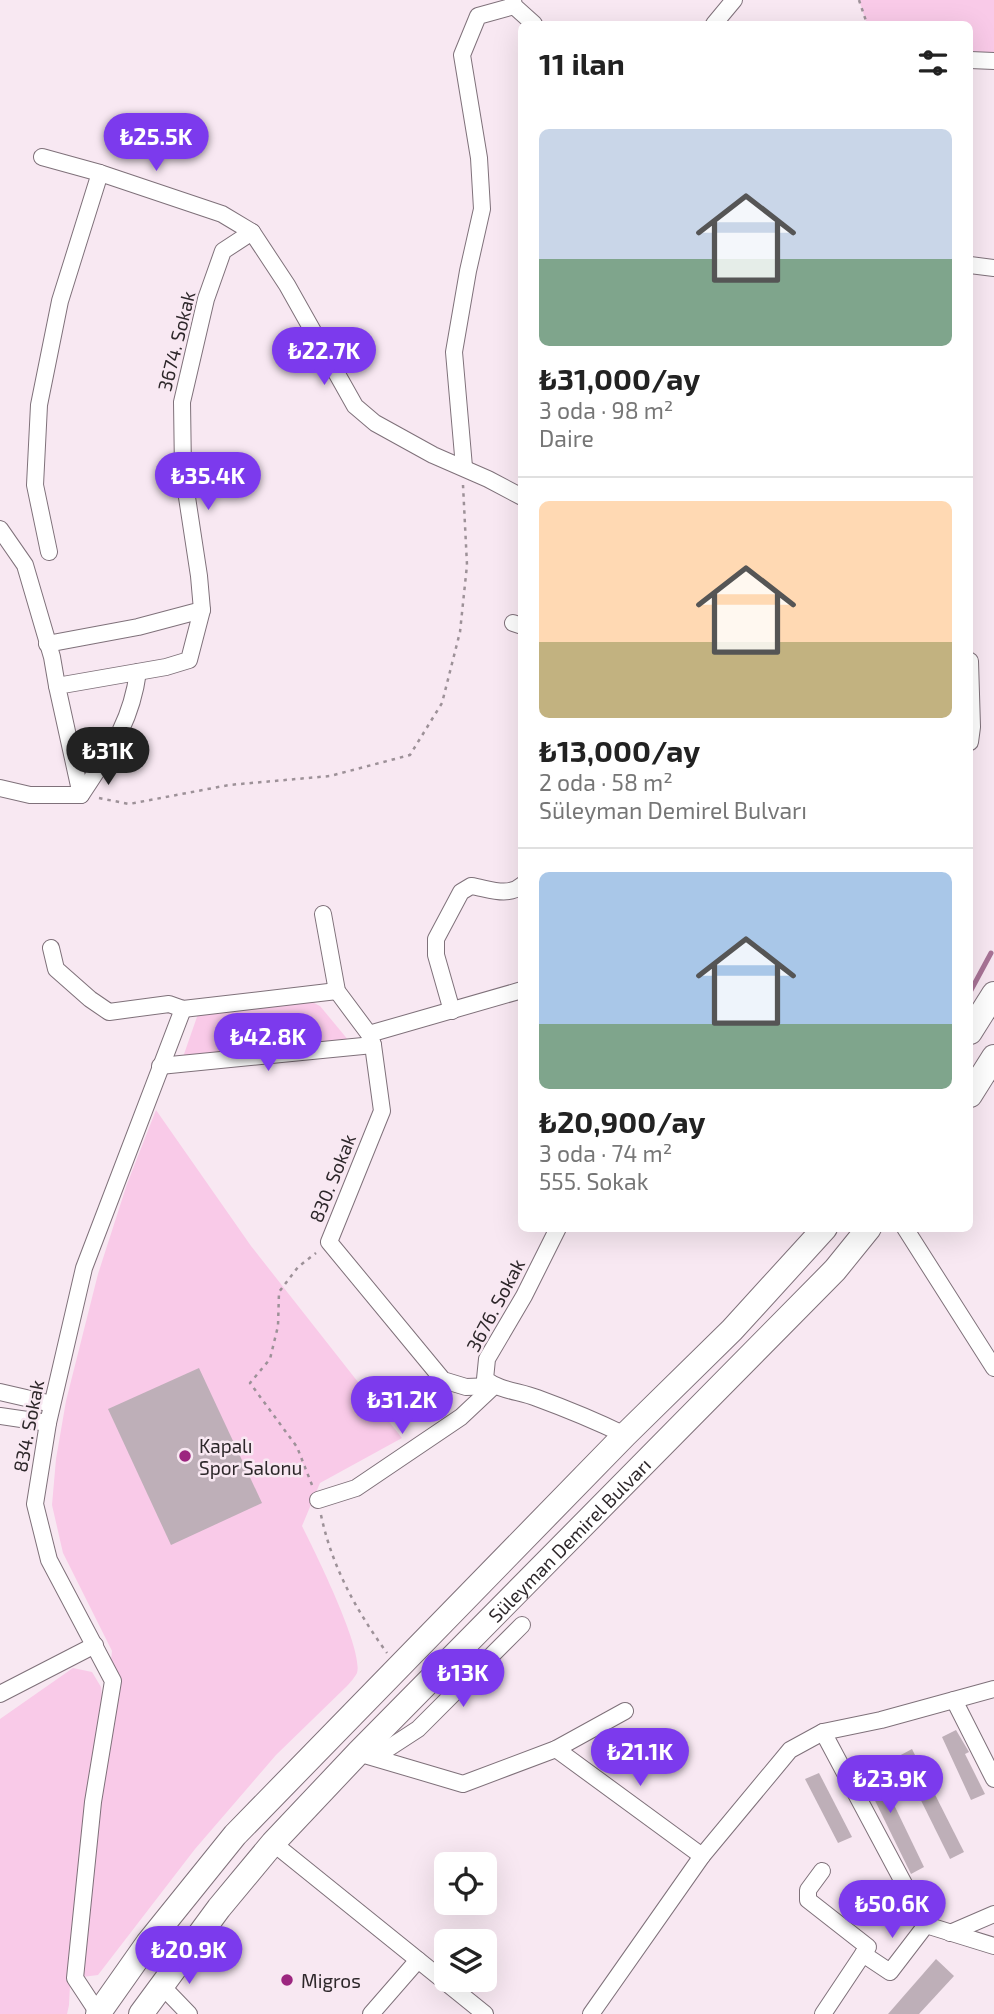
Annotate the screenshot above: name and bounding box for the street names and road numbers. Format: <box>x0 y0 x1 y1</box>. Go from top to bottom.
street label: 3674. Sokak <box>152 288 200 394</box>
street label: 830. Sokak <box>304 1130 360 1226</box>
street label: 3676. Sokak <box>461 1254 529 1355</box>
street label: 834. Sokak <box>8 1378 48 1474</box>
street label: Süleyman Demirel Bulvarı <box>483 1453 655 1626</box>

